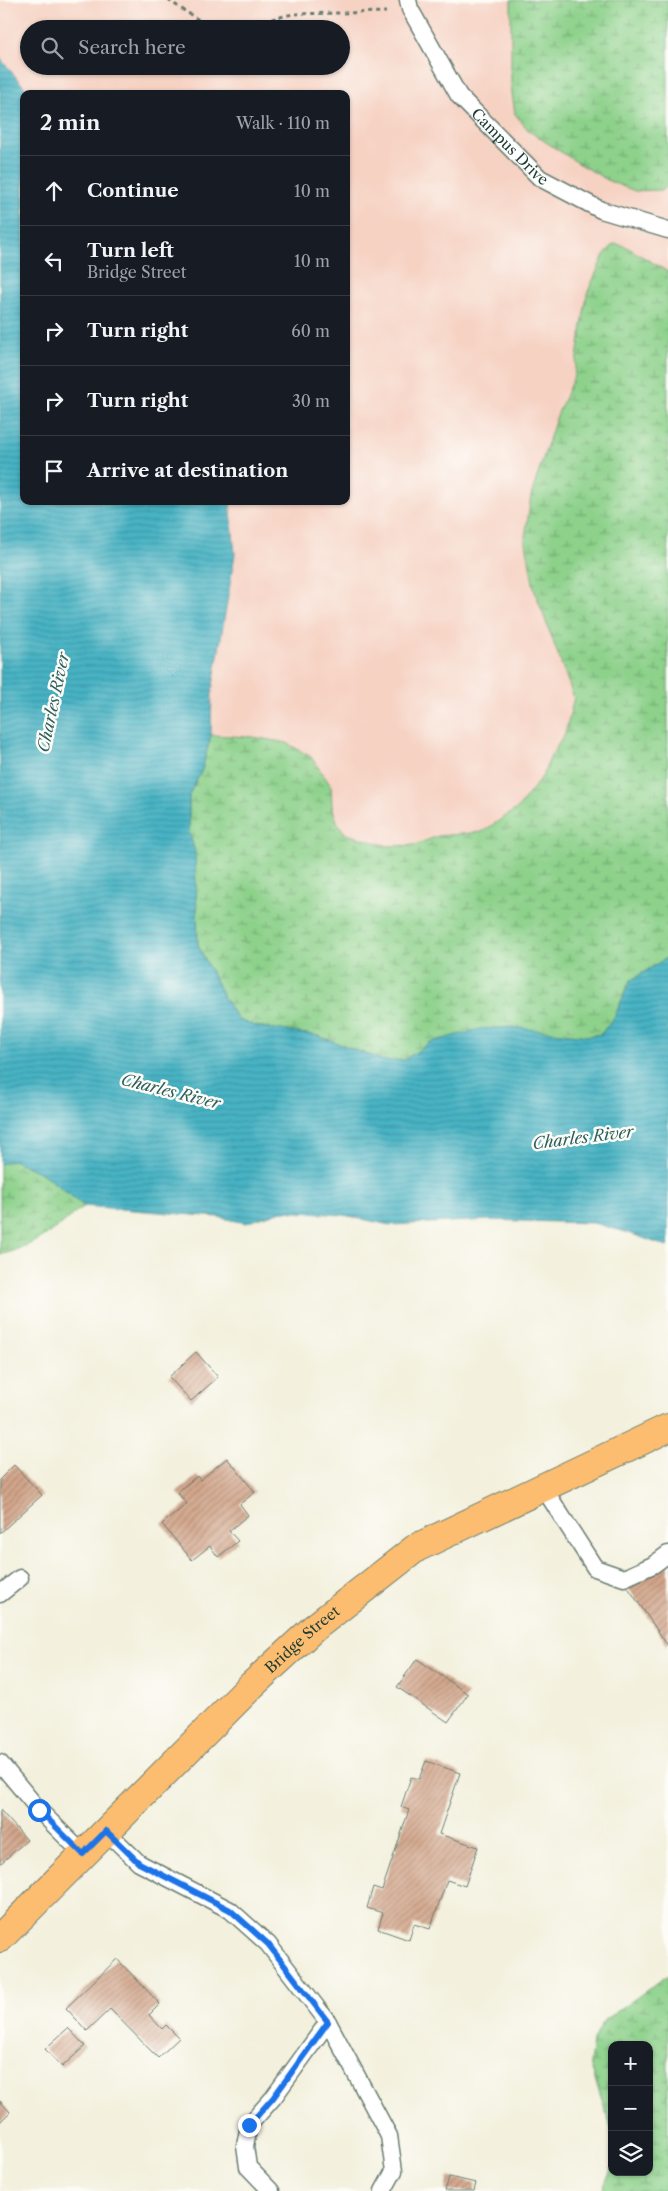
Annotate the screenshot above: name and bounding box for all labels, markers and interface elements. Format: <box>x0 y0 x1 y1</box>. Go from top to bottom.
search box <box>20 20 350 75</box>
icon: search <box>38 34 66 62</box>
text: Search here <box>78 36 186 59</box>
street label: Campus Drive <box>467 104 551 189</box>
text: 2 min <box>40 110 100 135</box>
text: Walk · 110 m <box>236 113 330 133</box>
icon: ahead <box>40 177 68 205</box>
text: Continue <box>87 179 179 202</box>
text: 10 m <box>294 181 330 201</box>
text: Turn left <box>87 239 174 262</box>
icon: left <box>40 247 68 275</box>
text: 10 m <box>294 251 330 271</box>
text: Bridge Street <box>87 262 186 282</box>
icon: right <box>40 317 68 345</box>
text: Turn right <box>87 319 188 342</box>
text: 60 m <box>291 321 330 341</box>
icon: right <box>40 387 68 415</box>
text: Turn right <box>87 389 188 412</box>
text: 30 m <box>292 391 330 411</box>
icon: arrive <box>40 457 68 485</box>
text: Arrive at destination <box>87 459 288 482</box>
water label: Charles River <box>33 649 74 754</box>
water label: Charles River <box>119 1069 224 1113</box>
water label: Charles River <box>531 1121 636 1153</box>
street label: Bridge Street <box>261 1601 344 1677</box>
route start <box>28 1799 51 1822</box>
map controls <box>608 2041 653 2176</box>
button: + <box>608 2041 653 2086</box>
button: − <box>608 2086 653 2131</box>
route end <box>238 2114 261 2137</box>
button: layers <box>608 2131 653 2176</box>

